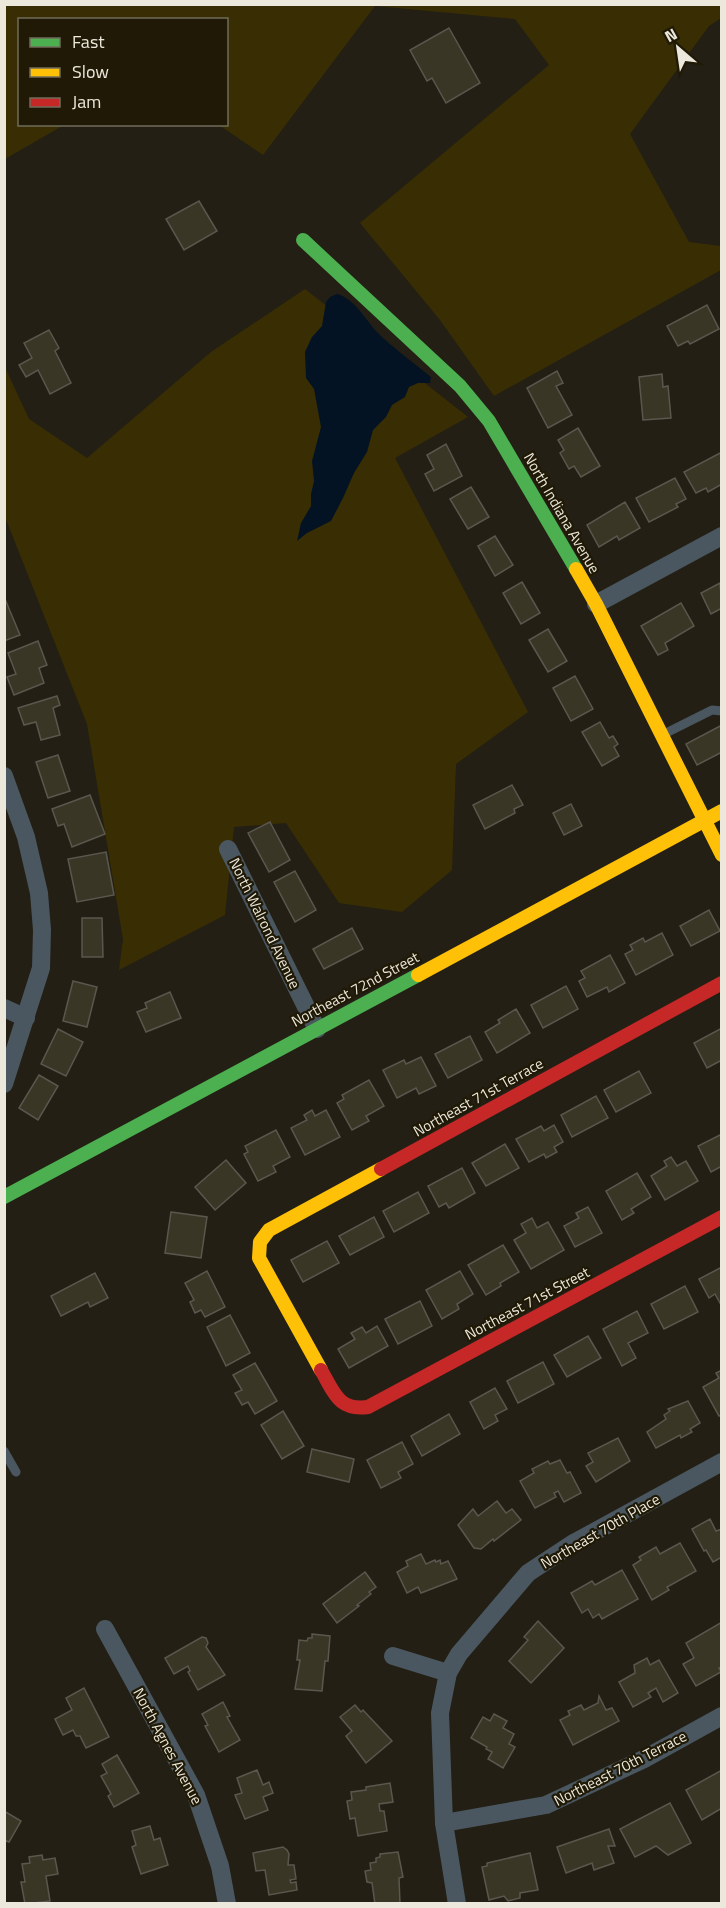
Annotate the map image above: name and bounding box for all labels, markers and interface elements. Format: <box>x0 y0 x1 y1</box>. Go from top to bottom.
legend <box>18 18 228 126</box>
north arrow <box>648 18 708 78</box>
text: N <box>660 22 681 48</box>
text: Fast <box>72 28 105 55</box>
text: Slow <box>72 58 109 85</box>
text: Jam <box>72 88 101 115</box>
street label: North Indiana Avenue <box>518 448 606 578</box>
street label: North Walrond Avenue <box>223 854 307 992</box>
street label: Northeast 72nd Street <box>287 945 424 1032</box>
street label: Northeast 71st Terrace <box>409 1052 547 1142</box>
street label: Northeast 71st Street <box>461 1260 594 1346</box>
street label: Northeast 70th Place <box>536 1487 664 1575</box>
street label: North Agnes Avenue <box>128 1684 208 1808</box>
street label: Northeast 70th Terrace <box>549 1724 691 1812</box>

